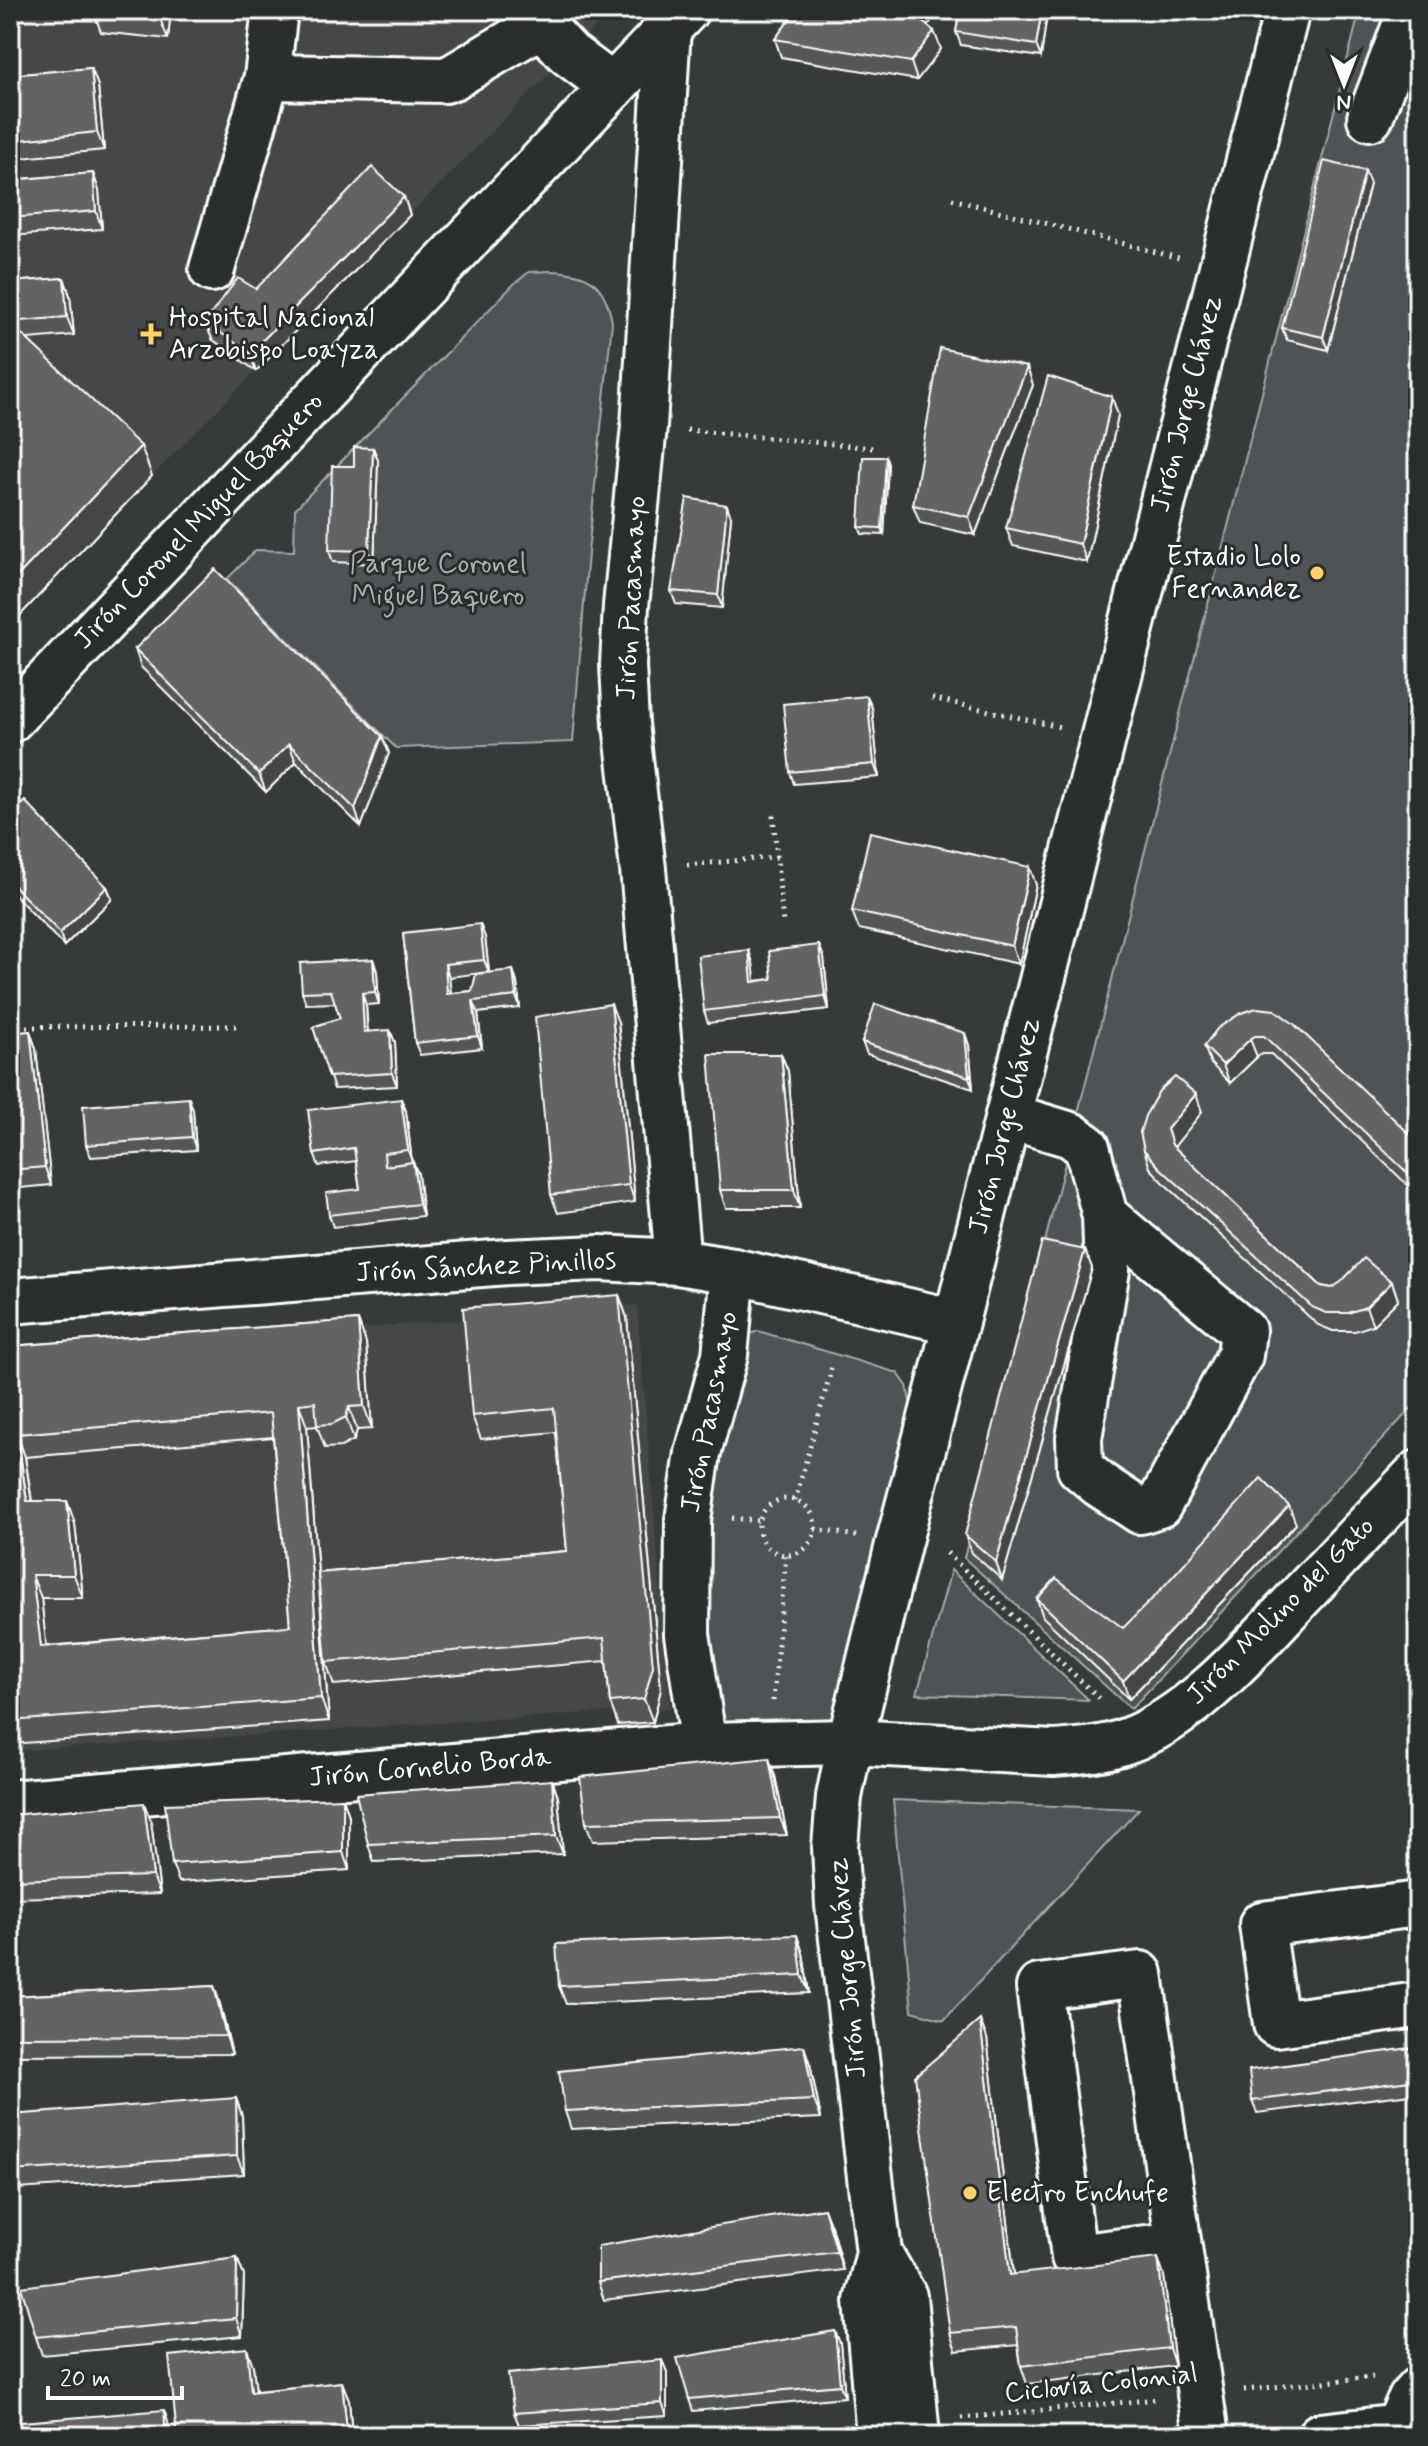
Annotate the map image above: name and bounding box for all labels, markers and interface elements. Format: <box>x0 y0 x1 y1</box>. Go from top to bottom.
north arrow <box>1304 44 1384 124</box>
text: N <box>1337 88 1351 116</box>
street label: Jirón Jorge Chávez <box>1142 292 1232 516</box>
place label: Hospital Nacional Arzobispo Loayza <box>169 300 378 369</box>
marker: Hospital Nacional Arzobispo Loayza <box>140 323 162 345</box>
street label: Jirón Coronel Miguel Baquero <box>66 384 332 658</box>
street label: Jirón Pacasmayo <box>608 495 656 701</box>
place label: Estadio Lolo Fernandez <box>1166 539 1301 608</box>
park label: Parque Coronel Miguel Baquero <box>349 546 527 618</box>
marker: Estadio Lolo Fernandez <box>1308 564 1326 582</box>
street label: Jirón Jorge Chávez <box>960 1014 1050 1238</box>
street label: Jirón Sánchez Pinillos <box>355 1242 617 1292</box>
street label: Jirón Pacasmayo <box>672 1308 748 1516</box>
street label: Jirón Molino del Gato <box>1179 1509 1383 1713</box>
street label: Jirón Cornelio Borda <box>307 1739 553 1797</box>
street label: Jirón Jorge Chávez <box>820 1856 876 2080</box>
place label: Electro Enchufe <box>986 2175 1169 2212</box>
marker: Electro Enchufe <box>961 2184 979 2202</box>
scale bar <box>48 2350 182 2400</box>
street label: Ciclovía Colonial <box>1003 2355 1199 2413</box>
text: 20 m <box>60 2364 111 2395</box>

